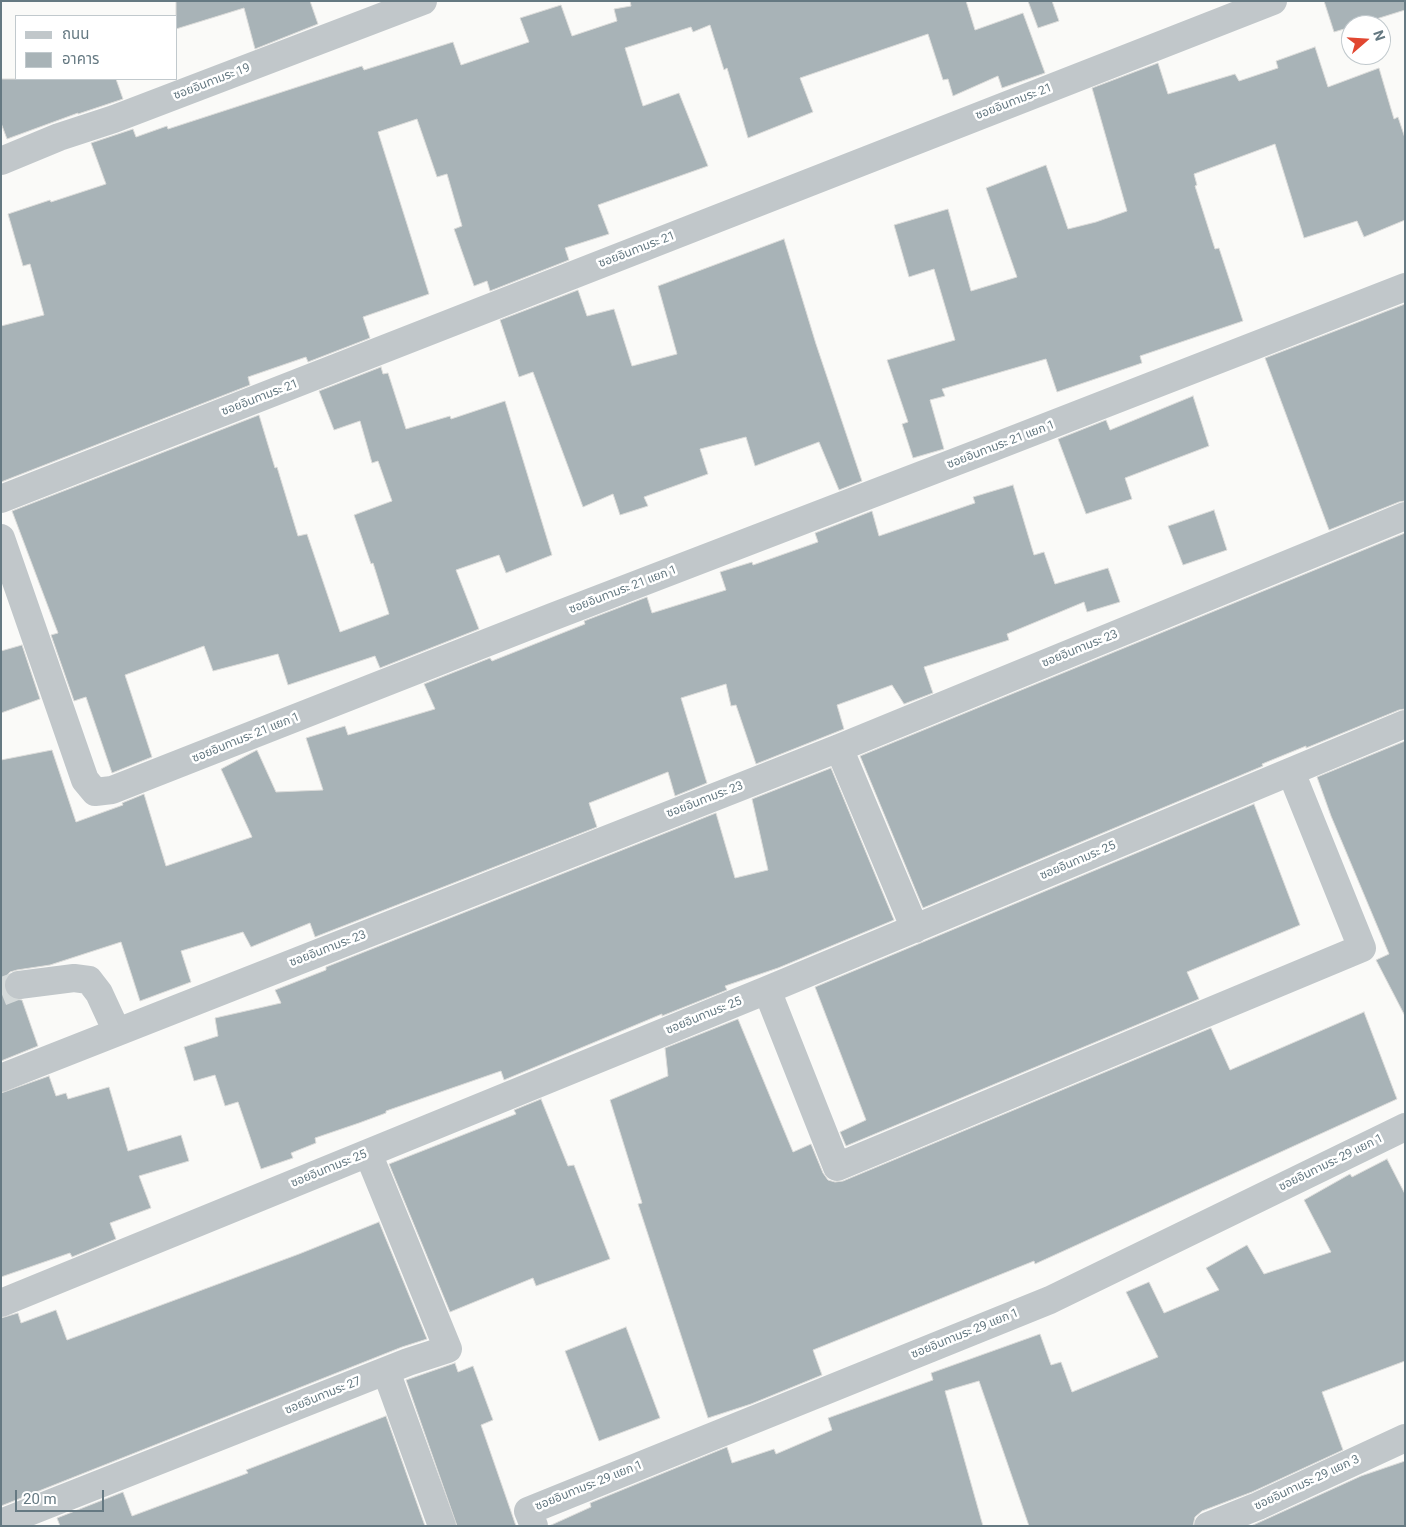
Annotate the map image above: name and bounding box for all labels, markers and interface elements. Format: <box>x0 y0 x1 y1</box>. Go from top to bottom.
legend <box>15 15 178 80</box>
north arrow <box>1341 15 1391 65</box>
text: ถนน <box>62 25 89 43</box>
text: N <box>1370 28 1388 43</box>
text: อาคาร <box>62 50 99 68</box>
street label: ซอยอินทามระ 19 <box>172 61 252 103</box>
street label: ซอยอินทามระ 21 <box>974 81 1054 123</box>
street label: ซอยอินทามระ 21 <box>597 229 677 271</box>
street label: ซอยอินทามระ 21 <box>220 377 300 419</box>
street label: ซอยอินทามระ 21 แยก 1 <box>945 418 1057 472</box>
street label: ซอยอินทามระ 21 แยก 1 <box>567 563 679 617</box>
street label: ซอยอินทามระ 23 <box>1040 627 1120 671</box>
street label: ซอยอินทามระ 21 แยก 1 <box>190 710 302 766</box>
street label: ซอยอินทามระ 23 <box>665 779 745 821</box>
street label: ซอยอินทามระ 25 <box>1038 839 1118 883</box>
street label: ซอยอินทามระ 23 <box>288 928 368 970</box>
street label: ซอยอินทามระ 25 <box>664 994 744 1038</box>
street label: ซอยอินทามระ 29 แยก 1 <box>1276 1131 1386 1195</box>
street label: ซอยอินทามระ 25 <box>289 1147 369 1191</box>
street label: ซอยอินทามระ 29 แยก 1 <box>909 1306 1021 1362</box>
street label: ซอยอินทามระ 27 <box>283 1374 363 1418</box>
street label: ซอยอินทามระ 29 แยก 3 <box>1252 1452 1362 1514</box>
street label: ซอยอินทามระ 29 แยก 1 <box>533 1458 645 1514</box>
scale bar <box>18 1480 106 1512</box>
text: 20 m <box>23 1490 57 1508</box>

